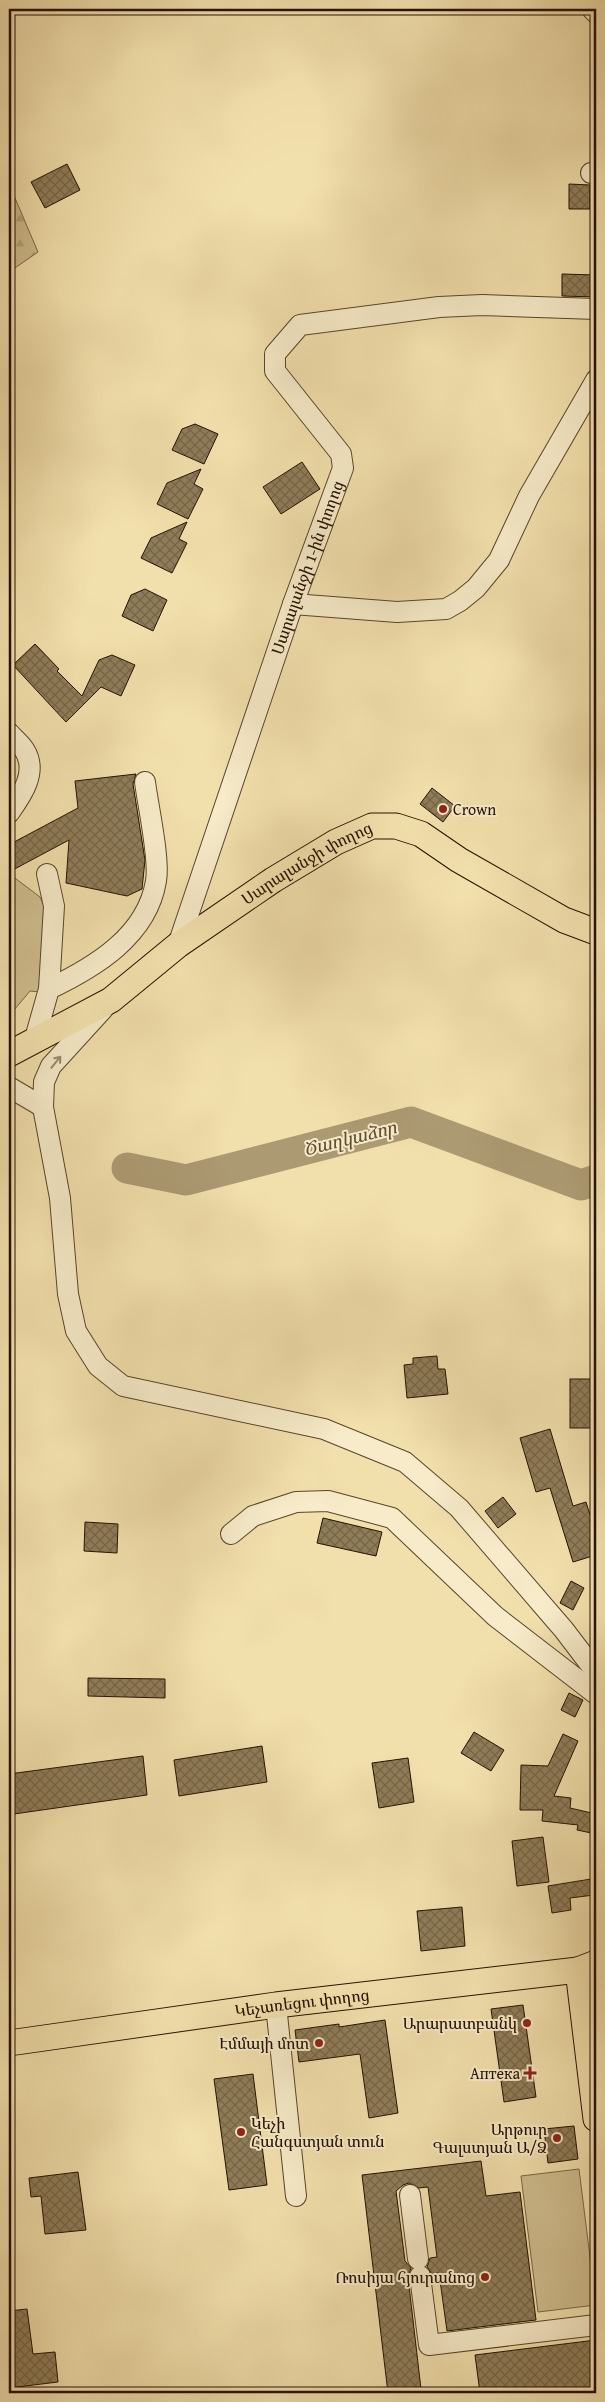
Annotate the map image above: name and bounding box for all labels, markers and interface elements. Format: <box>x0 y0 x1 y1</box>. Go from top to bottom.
street label: Սարալանջի 1-ին փողոց <box>265 477 349 658</box>
place label: Crown <box>453 797 496 821</box>
marker: Crown <box>437 803 449 815</box>
street label: Սարալանջի փողոց <box>236 815 376 910</box>
one-way arrow <box>50 1055 61 1068</box>
water label: Ծաղկաձոր <box>301 1113 400 1163</box>
street label: Կեչառեցու փողոց <box>233 1982 371 2023</box>
place label: Արարատբանկ <box>403 2011 517 2035</box>
marker: Արարատբանկ <box>521 2017 533 2029</box>
place label: Էմմայի մոտ <box>219 2031 309 2055</box>
marker: Էմմայի մոտ <box>313 2037 325 2049</box>
place label: Аптека <box>470 2061 520 2085</box>
marker: Аптека <box>524 2067 536 2079</box>
place label: Կեչի Հանգստյան տուն <box>251 2111 384 2153</box>
place label: Արթուր Գալստյան Ա/Ձ <box>433 2117 547 2159</box>
marker: Կեչի Հանգստյան տուն <box>235 2126 247 2138</box>
marker: Արթուր Գալստյան Ա/Ձ <box>551 2132 563 2144</box>
place label: Ռոսիյա հյուրանոց <box>335 2265 475 2289</box>
marker: Ռոսիյա հյուրանոց <box>479 2271 491 2283</box>

